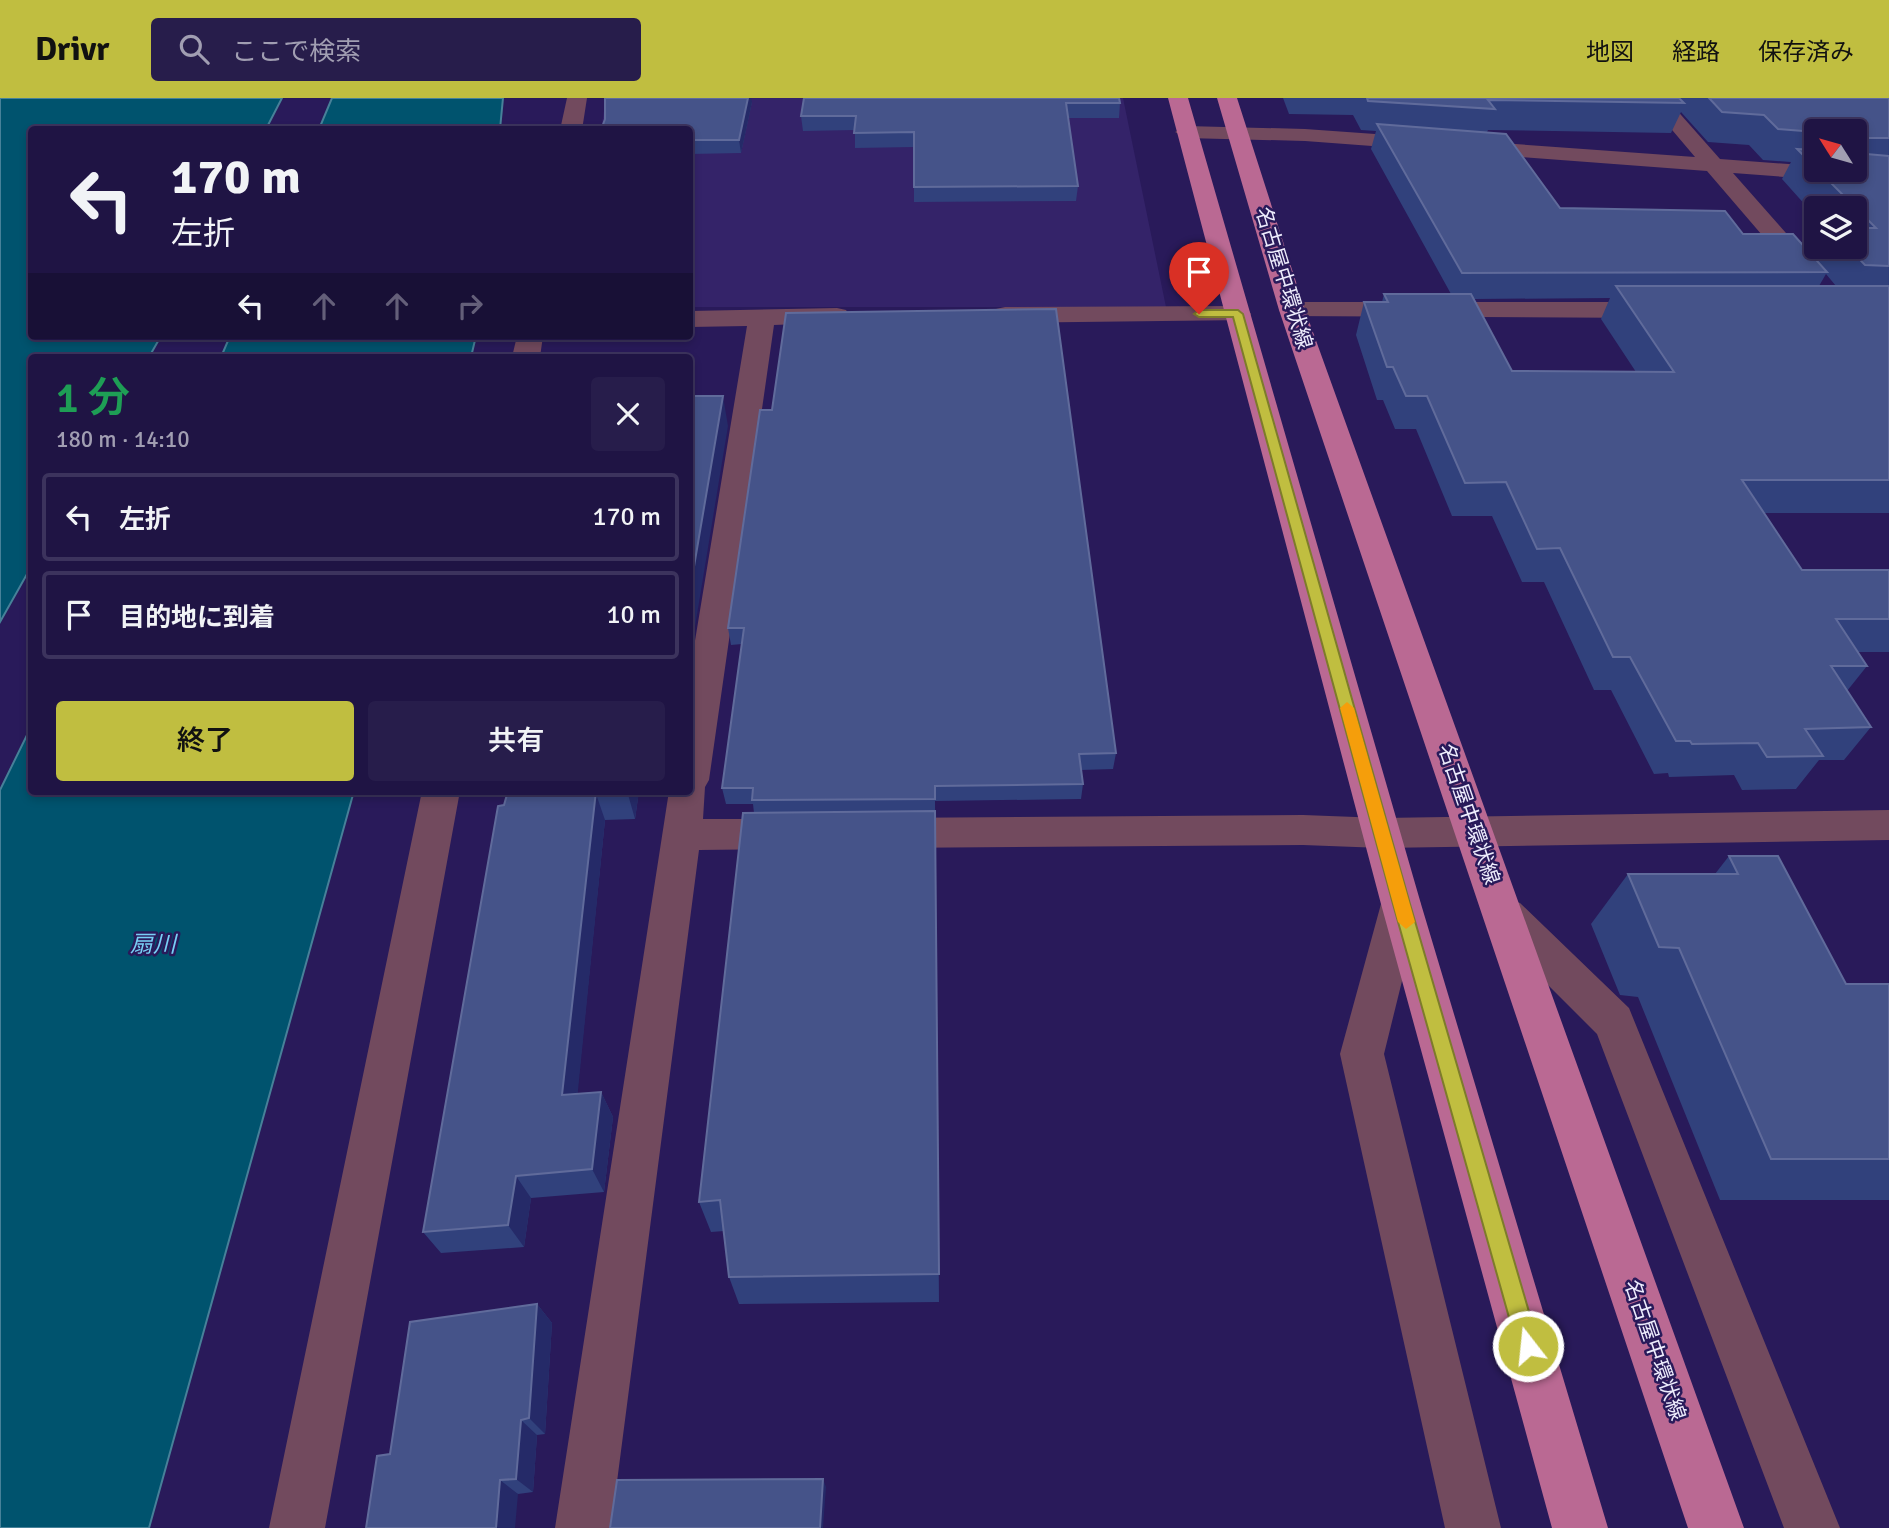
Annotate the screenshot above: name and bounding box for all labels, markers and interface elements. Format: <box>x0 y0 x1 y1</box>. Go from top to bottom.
search box <box>151 18 641 81</box>
text: Drivr <box>35 29 109 70</box>
icon: search <box>175 30 213 68</box>
text: ここで検索 <box>231 36 361 68</box>
text: 地図 <box>1586 37 1634 67</box>
text: 経路 <box>1672 37 1720 67</box>
text: 保存済み <box>1758 37 1854 67</box>
north arrow <box>1804 119 1867 182</box>
map controls <box>1804 119 1867 259</box>
text: 170 m <box>171 147 301 207</box>
icon: left <box>56 154 147 245</box>
button: layers <box>1804 196 1867 259</box>
street label: 名古屋中環状線 <box>1250 204 1318 352</box>
text: 左折 <box>171 214 235 253</box>
pin <box>1169 242 1229 314</box>
icon: arrive <box>1180 253 1218 291</box>
icon: left <box>232 287 270 325</box>
icon: ahead <box>305 287 343 325</box>
icon: ahead <box>378 287 416 325</box>
icon: right <box>451 287 489 325</box>
text: 1 分 <box>56 373 130 424</box>
button: close <box>591 377 665 451</box>
text: 180 m · 14:10 <box>56 425 190 454</box>
icon: left <box>60 498 98 536</box>
text: 170 m <box>592 501 661 533</box>
text: 左折 <box>119 504 171 536</box>
icon: arrive <box>60 596 98 634</box>
text: 10 m <box>606 599 661 631</box>
text: 目的地に到着 <box>119 602 275 634</box>
button: 終了 <box>56 701 354 781</box>
button: 共有 <box>368 701 665 781</box>
street label: 名古屋中環状線 <box>1433 740 1505 888</box>
water label: 扇川 <box>130 930 179 959</box>
street label: 名古屋中環状線 <box>1619 1276 1691 1424</box>
position arrow <box>1491 1309 1565 1383</box>

